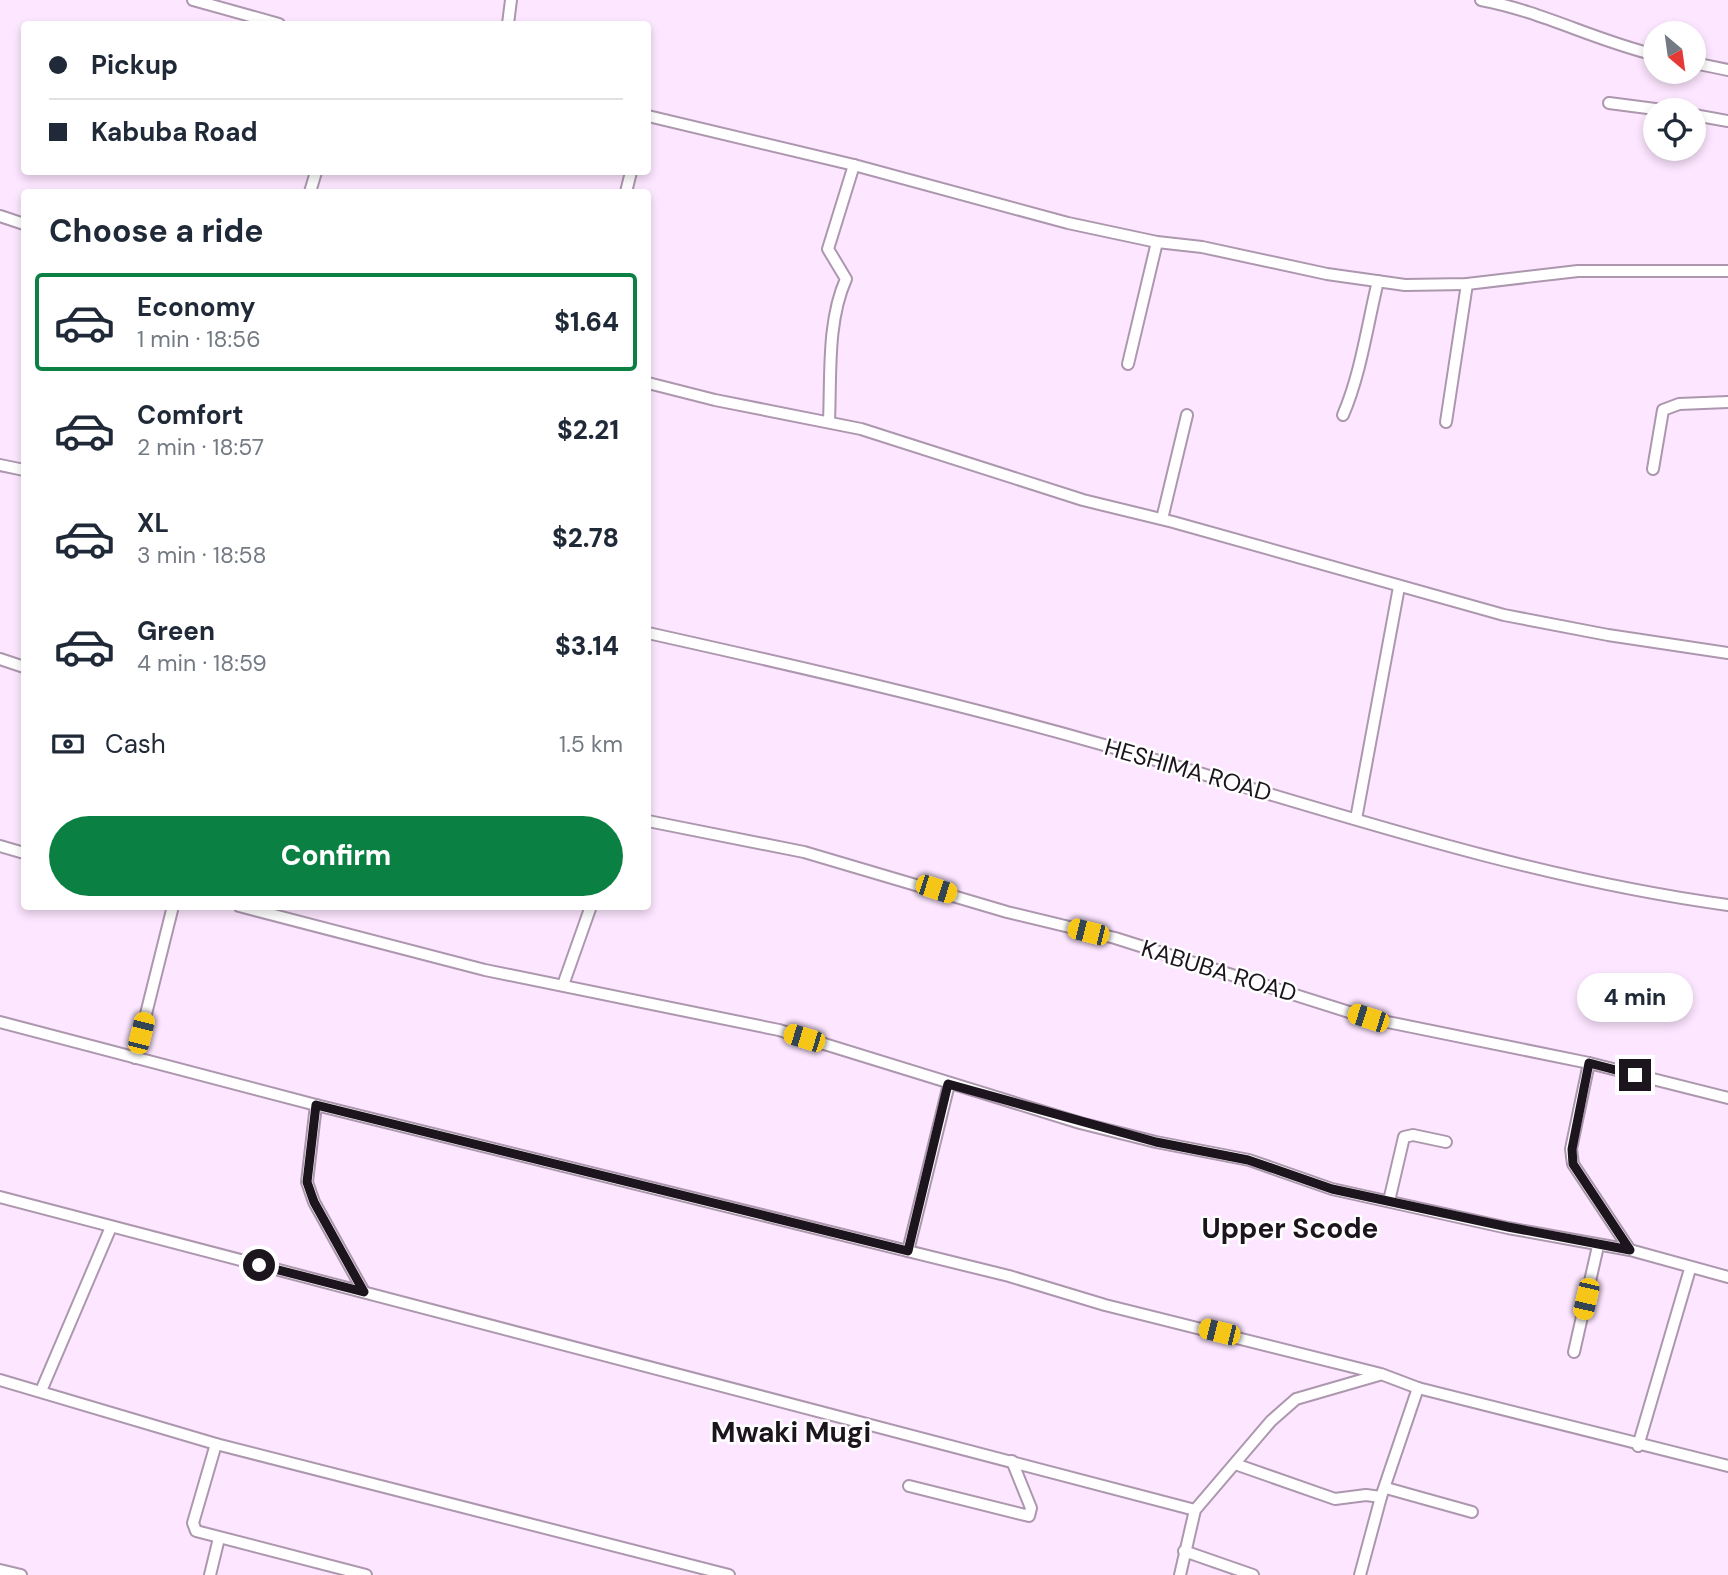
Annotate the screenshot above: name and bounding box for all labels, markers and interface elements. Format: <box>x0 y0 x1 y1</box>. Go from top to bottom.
north arrow <box>1643 21 1706 84</box>
map controls <box>1643 21 1706 161</box>
text: Pickup <box>91 48 178 82</box>
button: locate <box>1643 98 1706 161</box>
text: Kabuba Road <box>91 115 257 149</box>
text: Choose a ride <box>49 210 264 252</box>
text: Economy <box>137 290 255 324</box>
icon: car <box>53 291 116 354</box>
text: $1.64 <box>554 305 619 339</box>
text: 1 min · 18:56 <box>137 324 261 354</box>
text: Comfort <box>137 398 243 432</box>
icon: car <box>53 399 116 462</box>
text: $2.21 <box>557 413 619 447</box>
text: 2 min · 18:57 <box>137 432 264 462</box>
text: XL <box>137 506 169 540</box>
icon: car <box>53 507 116 570</box>
text: $2.78 <box>552 521 619 555</box>
text: 3 min · 18:58 <box>137 540 267 570</box>
text: Green <box>137 614 215 648</box>
icon: car <box>53 615 116 678</box>
text: $3.14 <box>555 629 619 663</box>
text: 4 min · 18:59 <box>137 648 267 678</box>
icon: cash <box>49 725 87 763</box>
text: Cash <box>105 727 166 761</box>
text: 1.5 km <box>559 729 623 759</box>
street label: HESHIMA ROAD <box>1101 731 1275 808</box>
button: Confirm <box>49 816 623 896</box>
car <box>913 873 960 905</box>
car <box>1066 917 1111 947</box>
street label: KABUBA ROAD <box>1138 932 1301 1009</box>
callout: 4 min <box>1577 974 1693 1023</box>
text: 4 min <box>1604 982 1666 1012</box>
car <box>1345 1002 1392 1034</box>
car <box>126 1010 157 1056</box>
car <box>781 1022 828 1054</box>
route end <box>1619 1059 1651 1091</box>
district label: Upper Scode <box>1202 1210 1378 1247</box>
route start <box>243 1249 275 1281</box>
car <box>1572 1276 1601 1322</box>
car <box>1197 1317 1242 1347</box>
district label: Mwaki Mugi <box>711 1414 871 1451</box>

